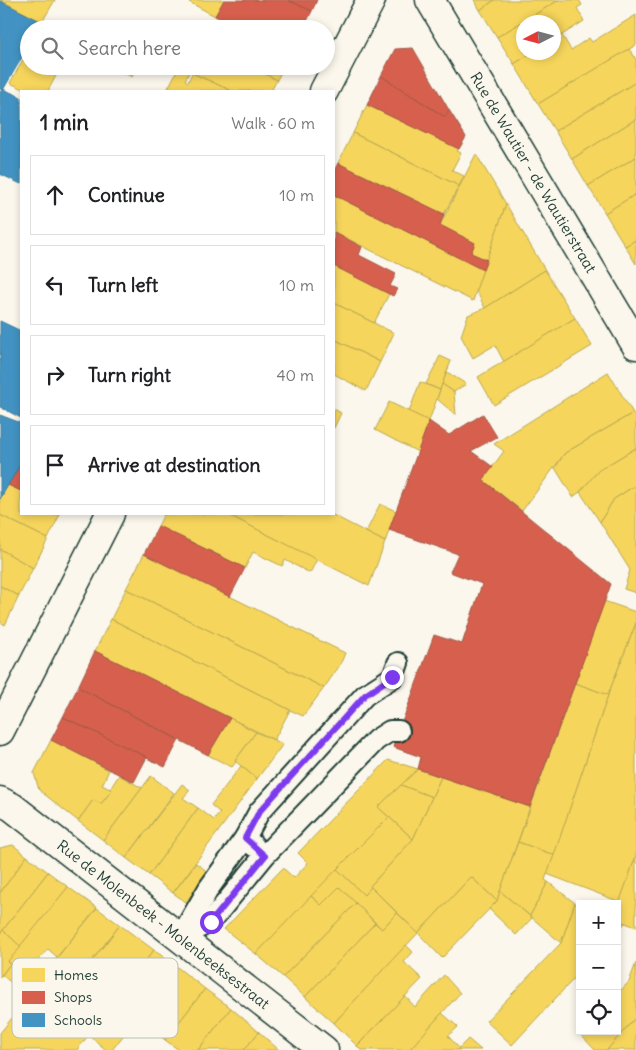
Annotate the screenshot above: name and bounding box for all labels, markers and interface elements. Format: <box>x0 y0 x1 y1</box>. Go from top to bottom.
north arrow <box>516 15 561 60</box>
search box <box>20 20 335 75</box>
icon: search <box>38 34 66 62</box>
text: Search here <box>78 36 181 60</box>
street label: Rue de Wautier - de Wautierstraat <box>466 69 601 276</box>
text: 1 min <box>40 109 89 136</box>
text: Walk · 60 m <box>231 113 315 133</box>
icon: ahead <box>41 181 69 209</box>
text: Continue <box>88 183 165 207</box>
text: 10 m <box>279 185 314 205</box>
icon: left <box>41 271 69 299</box>
text: Turn left <box>88 273 158 297</box>
text: 10 m <box>279 275 314 295</box>
icon: right <box>41 361 69 389</box>
text: Turn right <box>88 363 171 387</box>
text: 40 m <box>276 365 314 385</box>
icon: arrive <box>41 451 69 479</box>
text: Arrive at destination <box>88 453 261 477</box>
route end <box>381 666 404 689</box>
street label: Rue de Molenbeek - Molenbeeksestraat <box>53 836 274 1013</box>
map controls <box>576 900 621 1035</box>
button: + <box>576 900 621 945</box>
route start <box>200 911 223 934</box>
button: − <box>576 945 621 990</box>
legend <box>12 958 178 1038</box>
text: Homes <box>54 966 98 984</box>
text: Shops <box>54 988 92 1006</box>
button: locate <box>576 990 621 1035</box>
text: Schools <box>54 1011 102 1029</box>

